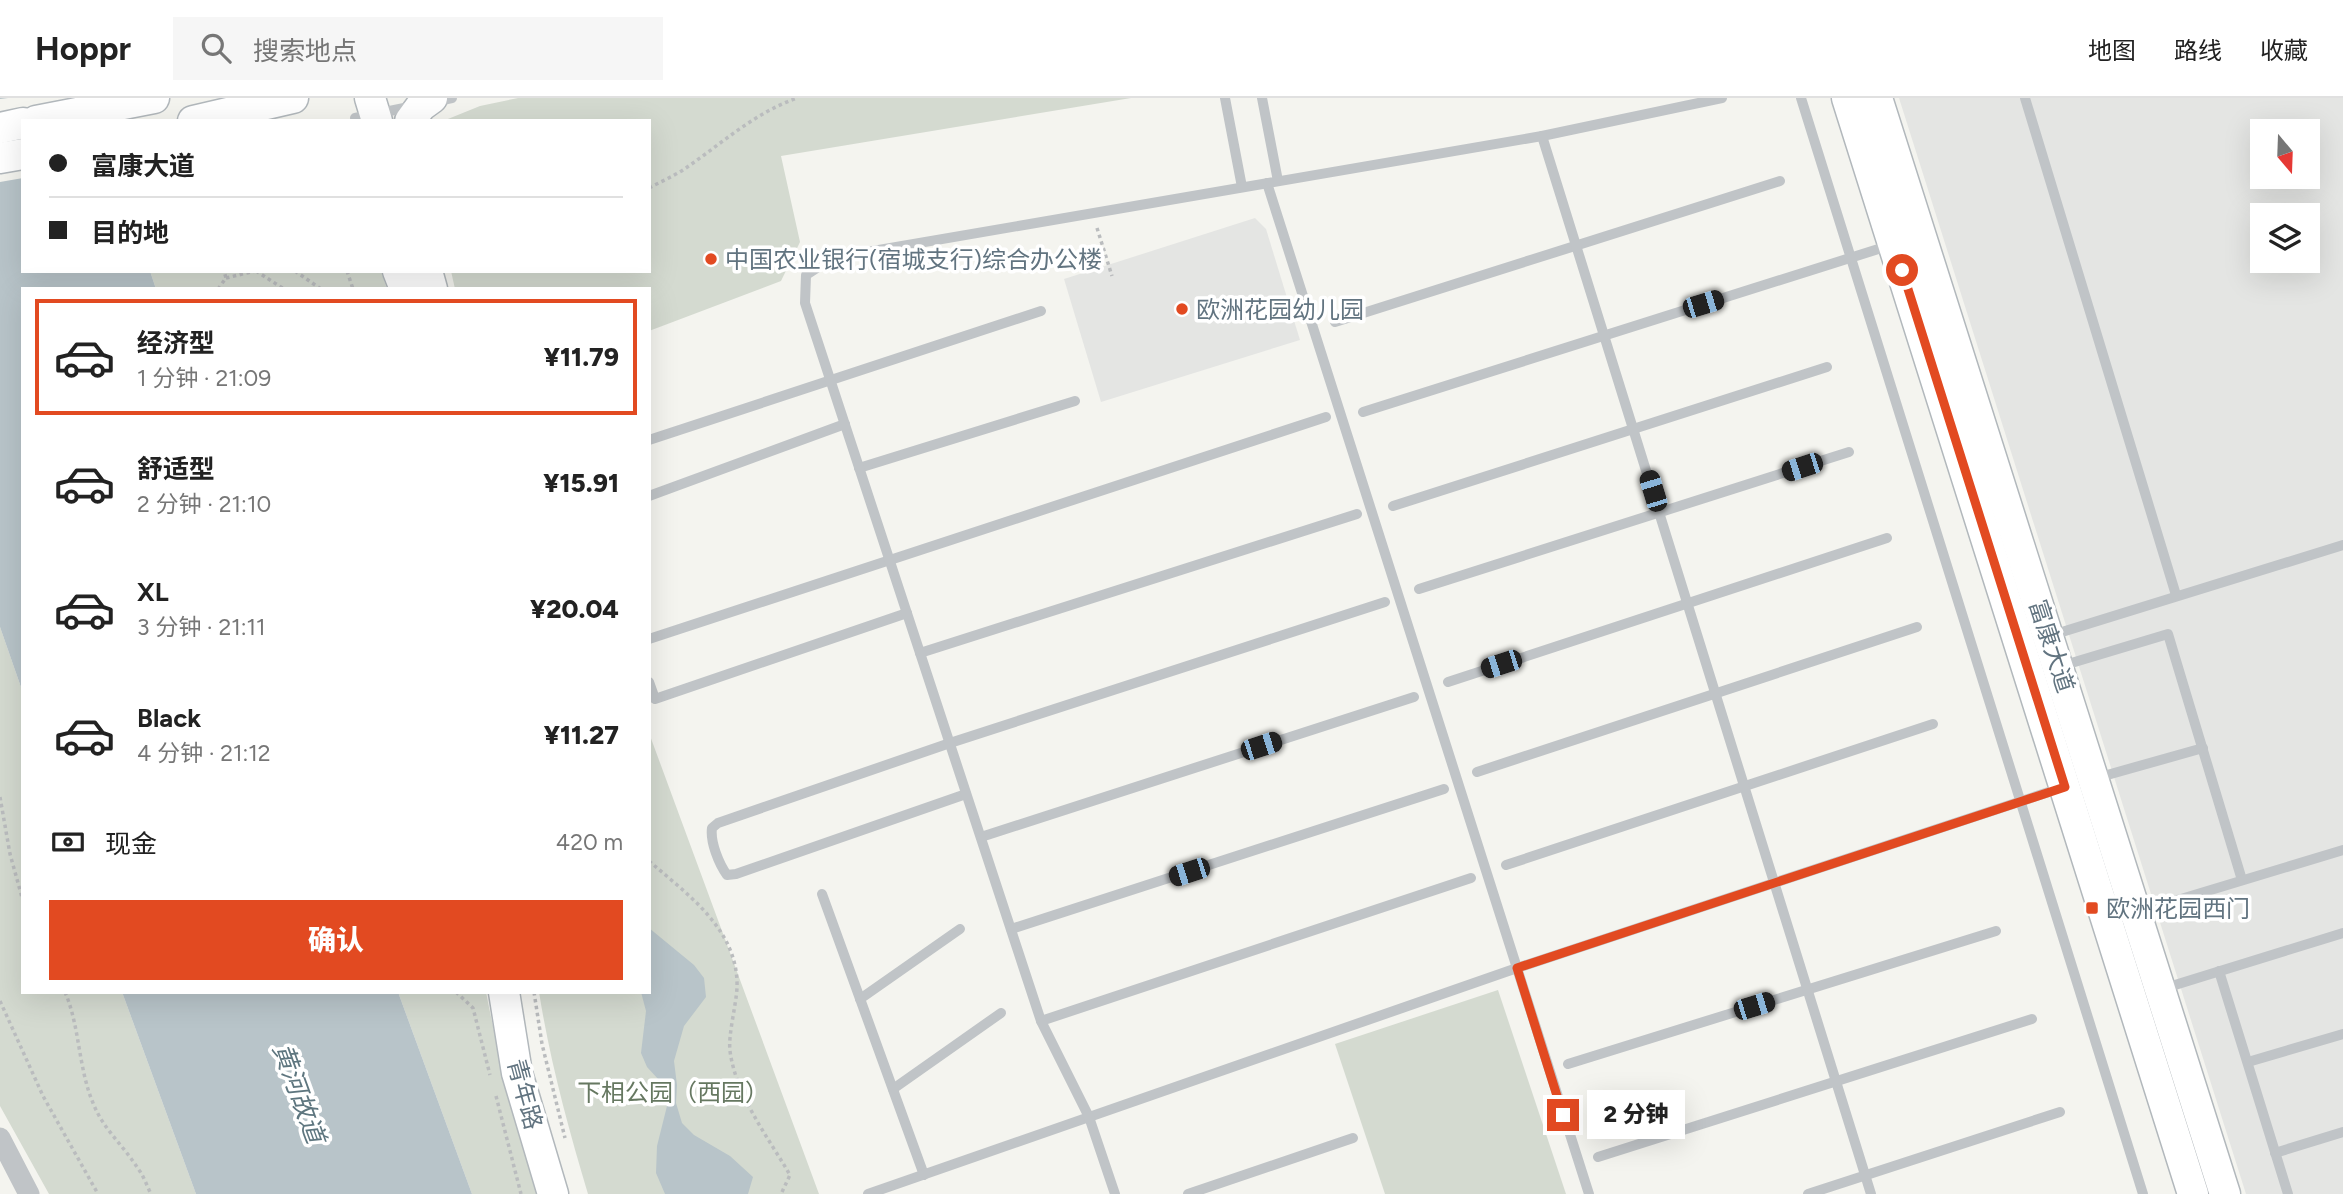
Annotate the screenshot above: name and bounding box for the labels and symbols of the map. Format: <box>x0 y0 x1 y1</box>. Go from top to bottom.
north arrow <box>2250 119 2320 189</box>
place label: 中国农业银行(宿城支行)综合办公楼 <box>725 245 1102 274</box>
marker: 中国农业银行(宿城支行)综合办公楼 <box>703 251 719 267</box>
route start <box>1886 254 1918 286</box>
car <box>1680 288 1727 320</box>
place label: 欧洲花园幼儿园 <box>1196 295 1364 324</box>
marker: 欧洲花园幼儿园 <box>1174 301 1190 317</box>
car <box>1779 451 1826 483</box>
car <box>1637 468 1670 514</box>
street label: 富康大道 <box>2023 596 2081 696</box>
car <box>1478 648 1525 680</box>
car <box>1238 730 1285 762</box>
car <box>1166 856 1213 888</box>
place label: 欧洲花园西门 <box>2106 894 2250 923</box>
marker: 欧洲花园西门 <box>2084 900 2100 916</box>
car <box>1731 990 1778 1022</box>
water label: 黄河故道 <box>266 1039 333 1151</box>
street label: 青年路 <box>502 1055 548 1133</box>
park label: 下相公园（西园） <box>577 1078 769 1107</box>
callout: 2 分钟 <box>1588 1090 1686 1140</box>
route end <box>1547 1099 1579 1131</box>

